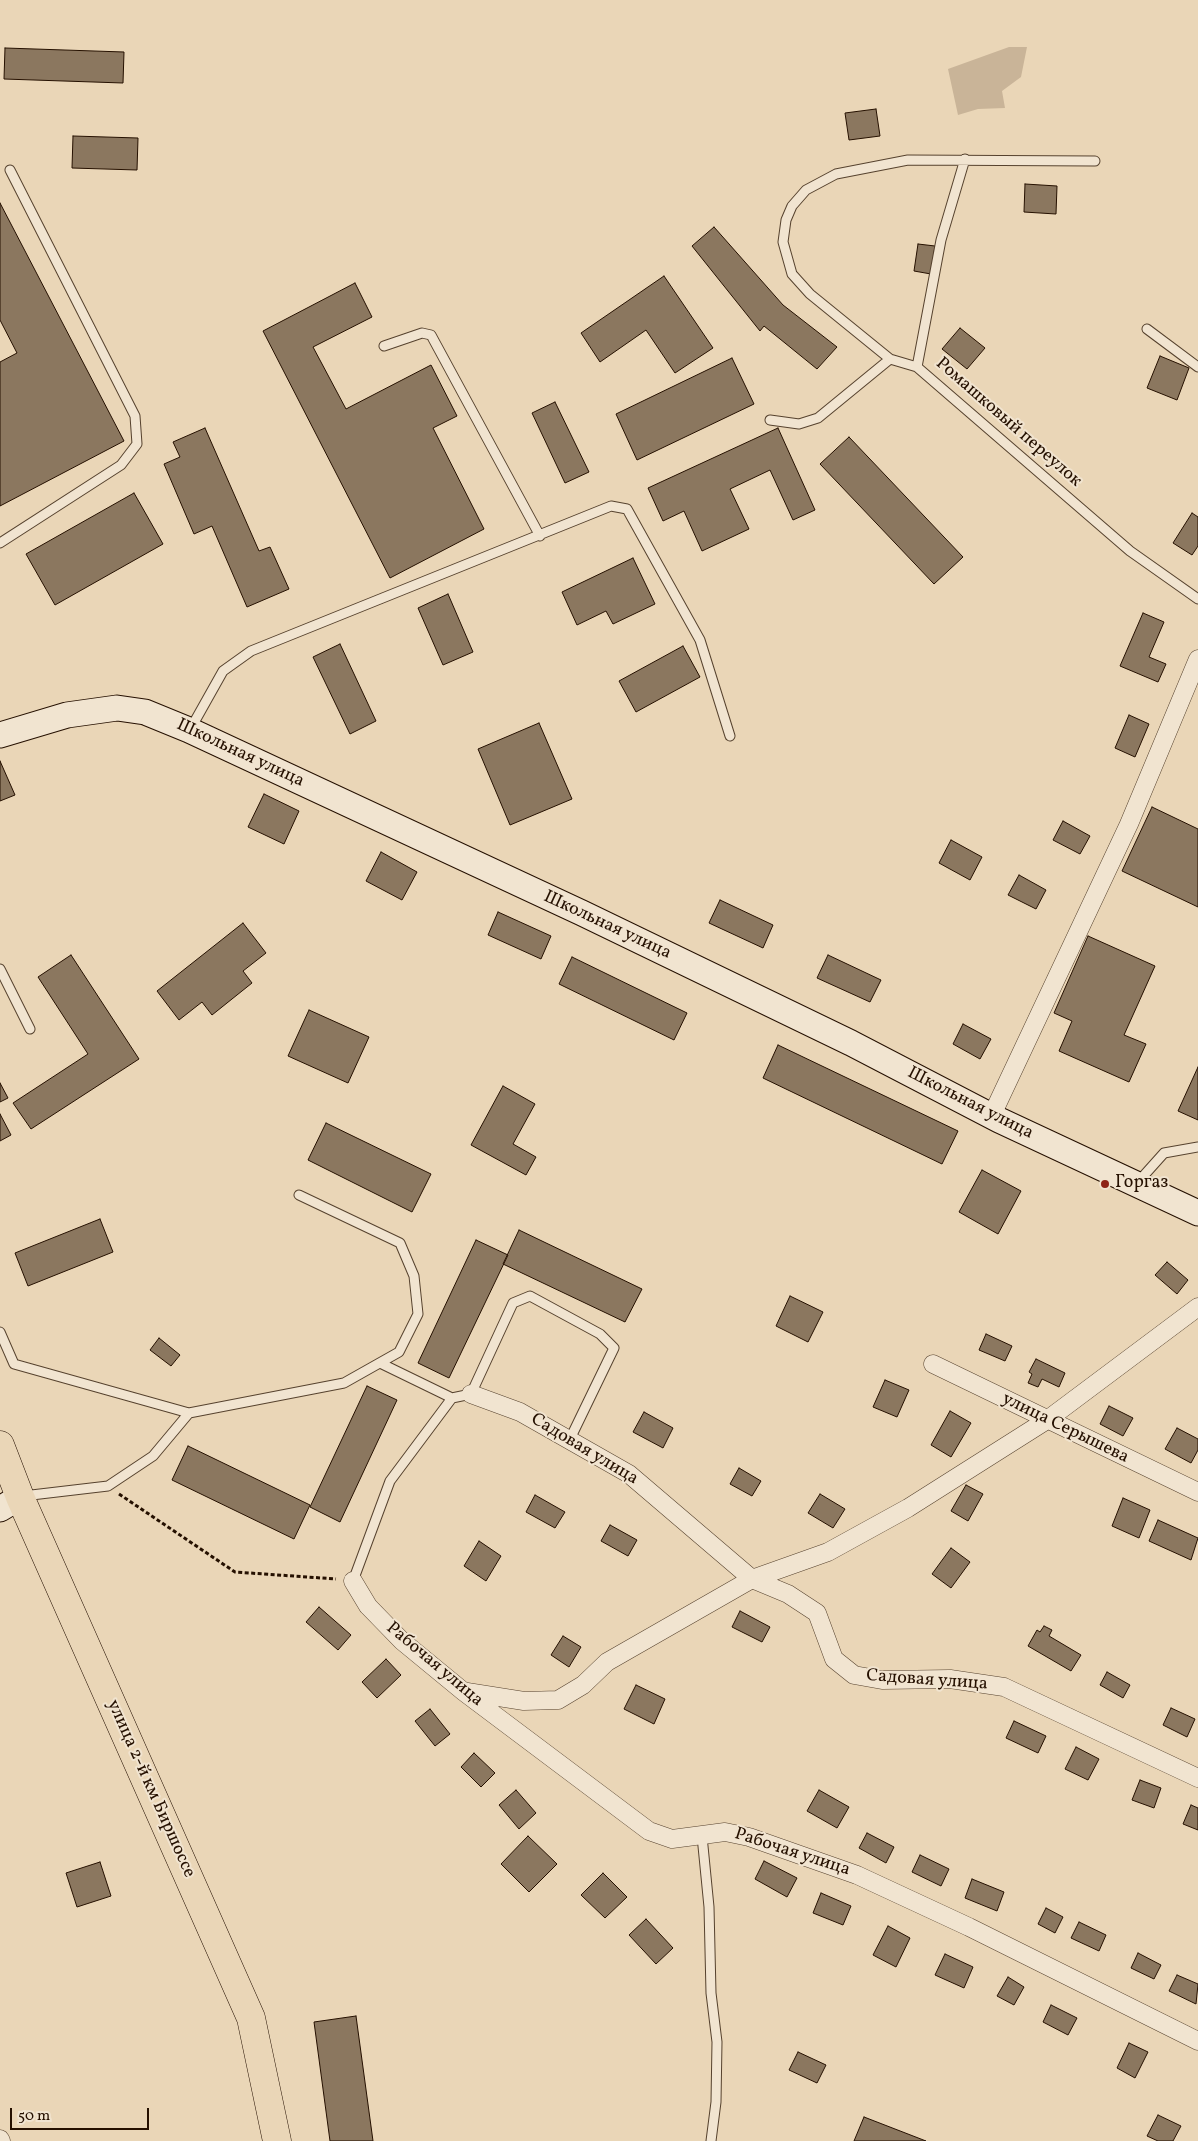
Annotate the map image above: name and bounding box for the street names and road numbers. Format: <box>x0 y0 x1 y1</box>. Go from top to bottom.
street label: Ромашковый переулок <box>930 354 1086 492</box>
street label: Школьная улица <box>173 715 307 793</box>
street label: Школьная улица <box>540 887 674 965</box>
street label: Школьная улица <box>903 1063 1037 1145</box>
street label: улица Серышева <box>998 1389 1132 1469</box>
street label: Садовая улица <box>526 1409 642 1491</box>
street label: Рабочая улица <box>381 1618 487 1712</box>
street label: Садовая улица <box>866 1666 988 1696</box>
street label: улица 2-й км Биршоссе <box>101 1697 199 1881</box>
street label: Рабочая улица <box>731 1824 853 1882</box>

